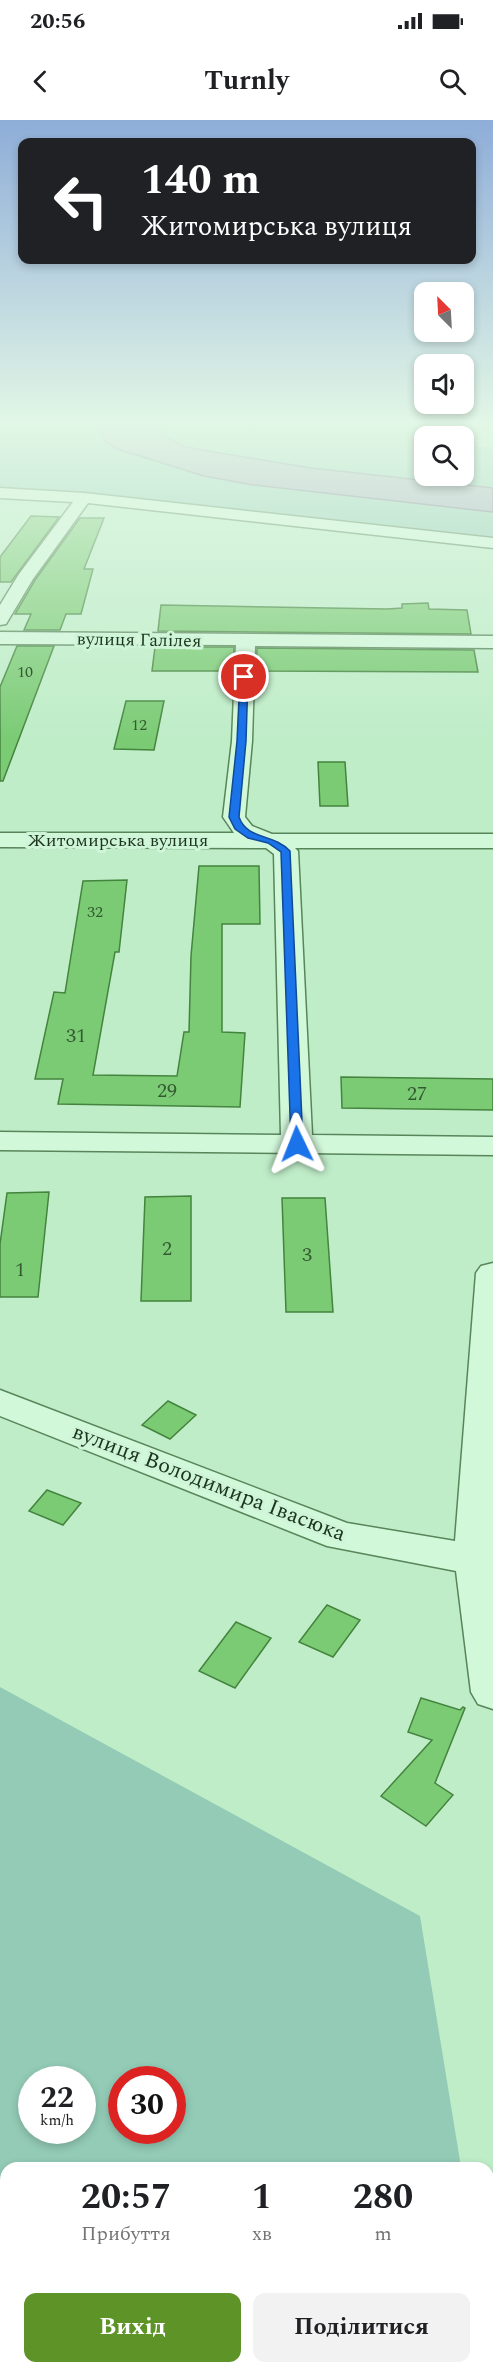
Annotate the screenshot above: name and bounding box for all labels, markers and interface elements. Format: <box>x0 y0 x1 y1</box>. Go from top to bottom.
text: 20:56 <box>30 5 85 38</box>
text: Turnly <box>204 60 289 102</box>
icon: back <box>24 65 57 98</box>
icon: search <box>436 65 469 98</box>
text: 140 m <box>141 149 260 212</box>
icon: left <box>42 162 120 240</box>
text: Житомирська вулиця <box>141 206 412 248</box>
north arrow <box>414 282 474 342</box>
map controls <box>414 282 474 486</box>
button: sound <box>414 354 474 414</box>
button: search <box>414 426 474 486</box>
street label: вулиця Галілея <box>76 625 202 655</box>
pin <box>218 651 269 702</box>
house number: 10 <box>17 660 33 684</box>
icon: arrive <box>227 660 260 693</box>
house number: 12 <box>131 713 147 737</box>
street label: Житомирська вулиця <box>28 827 208 854</box>
house number: 32 <box>87 900 103 924</box>
house number: 31 <box>66 1021 86 1051</box>
house number: 29 <box>157 1076 177 1106</box>
house number: 27 <box>407 1079 427 1109</box>
position arrow <box>265 1112 329 1176</box>
house number: 2 <box>162 1234 172 1264</box>
house number: 3 <box>302 1240 312 1270</box>
house number: 1 <box>15 1255 25 1285</box>
street label: вулиця Володимира Івасюка <box>67 1416 351 1551</box>
speed limit sign: 30 <box>108 2066 186 2144</box>
text: 22 <box>40 2075 74 2121</box>
text: km/h <box>40 2109 74 2132</box>
text: 20:57 <box>81 2170 171 2225</box>
text: 1 <box>252 2170 272 2225</box>
text: 280 <box>353 2170 413 2225</box>
text: Прибуття <box>81 2219 171 2249</box>
text: хв <box>252 2219 272 2249</box>
text: m <box>374 2219 392 2249</box>
button: Вихід <box>24 2293 241 2362</box>
button: Поділитися <box>253 2293 470 2362</box>

